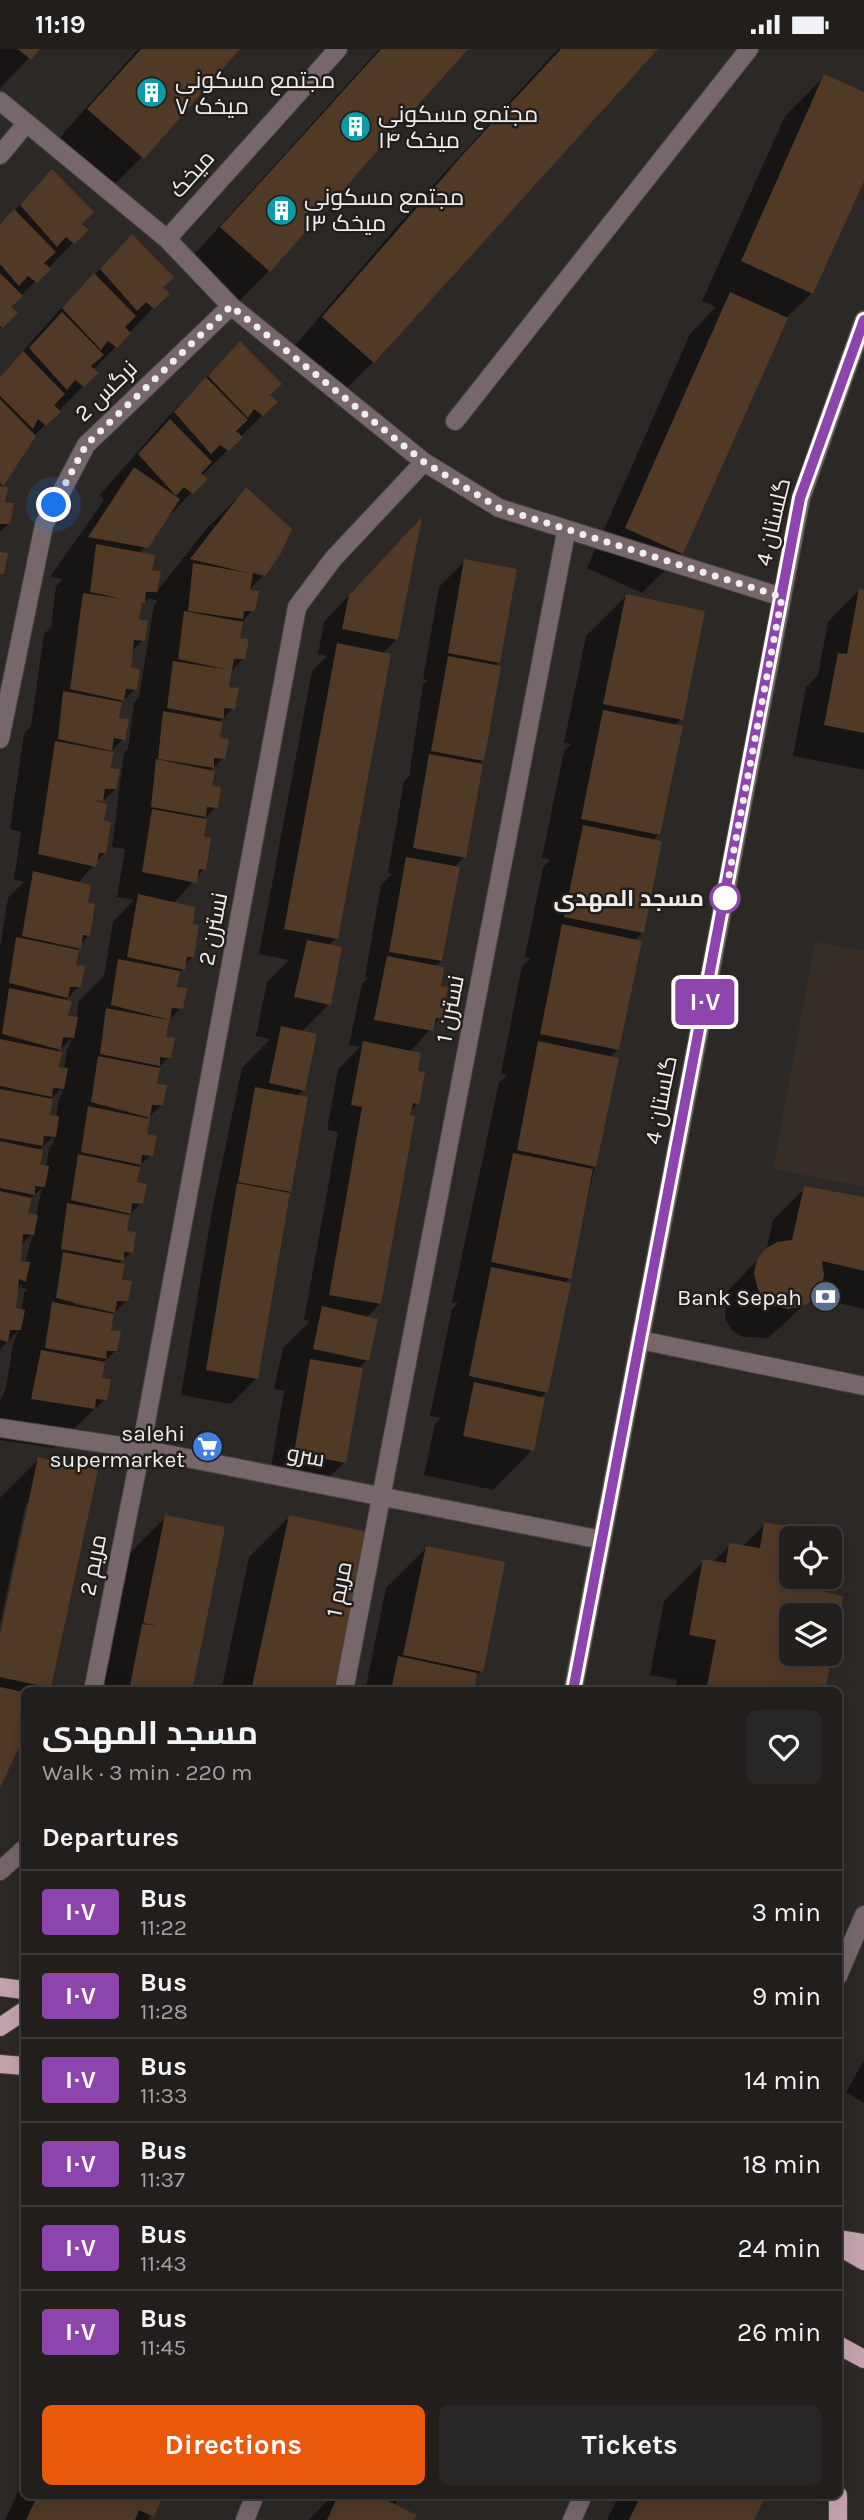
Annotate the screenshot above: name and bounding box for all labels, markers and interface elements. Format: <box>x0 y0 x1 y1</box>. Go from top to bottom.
text: 11:19 <box>35 9 86 40</box>
place label: مجتمع مسکونی میخک ۷ <box>175 67 335 120</box>
building icon: مجتمع مسکونی میخک ۷ <box>135 76 169 110</box>
place label: مجتمع مسکونی میخک ۱۴ <box>378 101 538 154</box>
building icon: مجتمع مسکونی میخک ۱۴ <box>338 110 372 144</box>
street label: میخک <box>164 145 220 203</box>
place label: مجتمع مسکونی میخک ۱۳ <box>304 184 464 237</box>
building icon: مجتمع مسکونی میخک ۱۳ <box>264 193 298 227</box>
street label: نرگس 2 <box>69 355 143 427</box>
street label: گلستان 4 <box>750 475 796 569</box>
your location <box>36 487 71 522</box>
marker: مسجد المهدی <box>710 883 740 913</box>
place label: مسجد المهدی <box>553 885 704 912</box>
street label: نسترن 2 <box>193 890 233 968</box>
street label: نسترن 1 <box>430 973 470 1045</box>
line badge: ۱۰۷ <box>665 979 745 1025</box>
text: ۱۰۷ <box>689 988 721 1016</box>
street label: گلستان 4 <box>639 1053 683 1147</box>
bank icon: Bank Sepah <box>808 1280 842 1314</box>
place label: Bank Sepah <box>677 1284 802 1311</box>
place label: salehi supermarket <box>50 1420 185 1473</box>
supermarket icon: salehi supermarket <box>191 1429 225 1463</box>
street label: سرو <box>285 1439 327 1473</box>
map controls <box>779 1526 842 1666</box>
button: locate <box>779 1526 842 1589</box>
street label: مریم 2 <box>74 1532 114 1598</box>
street label: مریم 1 <box>320 1559 360 1619</box>
button: layers <box>779 1603 842 1666</box>
button: heart <box>747 1710 821 1784</box>
text: مسجد المهدی <box>42 1714 258 1752</box>
text: Walk · 3 min · 220 m <box>42 1759 253 1786</box>
text: Departures <box>42 1822 179 1853</box>
text: Bus <box>140 1883 187 1914</box>
text: 3 min <box>752 1897 821 1928</box>
text: ۱۰۷ <box>65 1898 96 1926</box>
text: 11:22 <box>140 1914 187 1941</box>
text: Bus <box>140 1967 187 1998</box>
text: 9 min <box>752 1981 821 2012</box>
text: ۱۰۷ <box>65 1982 96 2010</box>
text: 11:28 <box>140 1998 188 2025</box>
text: Bus <box>140 2051 187 2082</box>
text: 14 min <box>744 2065 821 2096</box>
text: ۱۰۷ <box>65 2066 96 2094</box>
text: 11:33 <box>140 2082 188 2109</box>
text: Bus <box>140 2135 187 2166</box>
text: 18 min <box>742 2149 821 2180</box>
text: ۱۰۷ <box>65 2150 96 2178</box>
text: 11:37 <box>140 2166 185 2193</box>
text: Bus <box>140 2219 187 2250</box>
text: 24 min <box>737 2233 821 2264</box>
text: ۱۰۷ <box>65 2234 96 2262</box>
text: 11:43 <box>140 2250 187 2277</box>
text: Bus <box>140 2303 187 2334</box>
text: 26 min <box>737 2317 821 2348</box>
text: ۱۰۷ <box>65 2318 96 2346</box>
text: 11:45 <box>140 2334 186 2361</box>
button: Directions <box>42 2405 425 2485</box>
button: Tickets <box>439 2405 821 2485</box>

